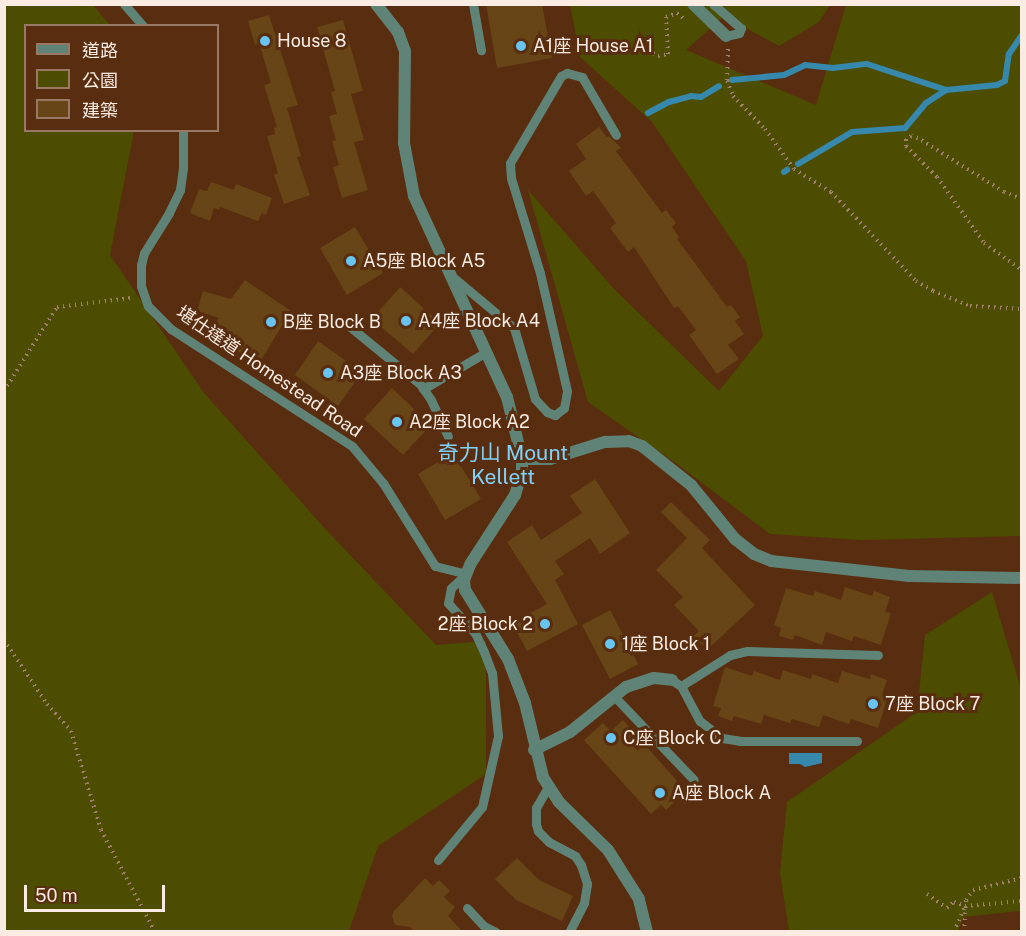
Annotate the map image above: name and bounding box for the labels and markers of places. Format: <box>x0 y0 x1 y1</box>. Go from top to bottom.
place label: House 8 <box>277 30 347 52</box>
marker: House 8 <box>258 34 272 48</box>
place label: A1座 House A1 <box>533 35 654 57</box>
marker: A1座 House A1 <box>514 39 528 53</box>
place label: A5座 Block A5 <box>363 250 485 272</box>
marker: A5座 Block A5 <box>344 254 358 268</box>
place label: A4座 Block A4 <box>418 310 540 332</box>
place label: B座 Block B <box>283 311 381 333</box>
marker: A4座 Block A4 <box>399 314 413 328</box>
marker: B座 Block B <box>264 315 278 329</box>
place label: A3座 Block A3 <box>340 362 462 384</box>
marker: A3座 Block A3 <box>321 366 335 380</box>
place label: A2座 Block A2 <box>409 411 530 433</box>
marker: A2座 Block A2 <box>390 415 404 429</box>
place label: 2座 Block 2 <box>438 613 533 635</box>
marker: 2座 Block 2 <box>538 617 552 631</box>
place label: 1座 Block 1 <box>622 633 710 655</box>
marker: 1座 Block 1 <box>603 637 617 651</box>
place label: 7座 Block 7 <box>885 693 980 715</box>
marker: 7座 Block 7 <box>866 697 880 711</box>
place label: C座 Block C <box>623 727 722 749</box>
marker: C座 Block C <box>604 731 618 745</box>
place label: A座 Block A <box>672 782 771 804</box>
marker: A座 Block A <box>653 786 667 800</box>

